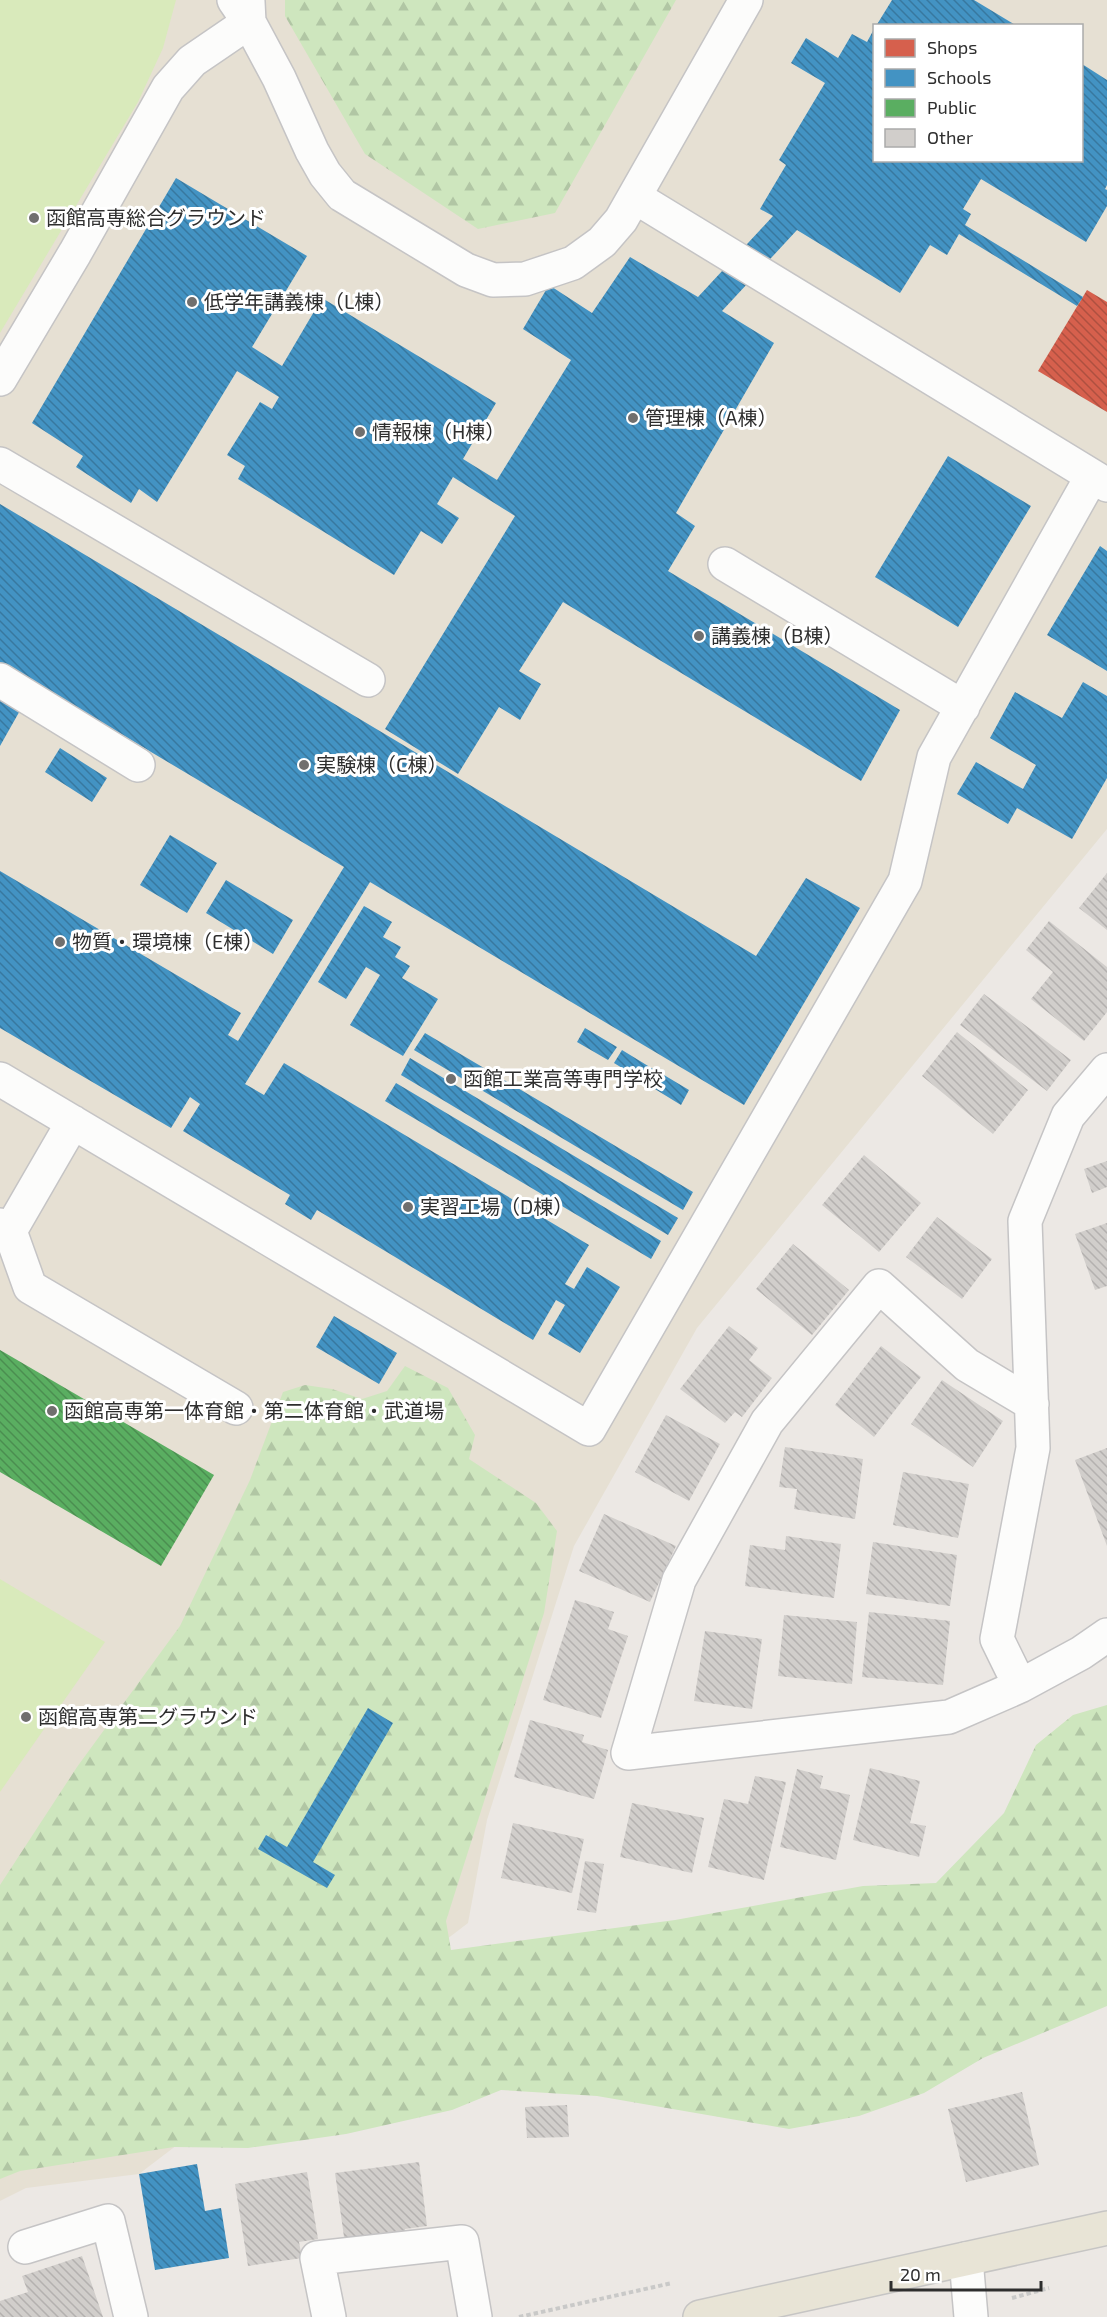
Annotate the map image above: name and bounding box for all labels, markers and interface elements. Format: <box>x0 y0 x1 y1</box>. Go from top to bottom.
legend <box>873 24 1083 162</box>
text: Shops <box>927 36 977 58</box>
text: Schools <box>927 66 991 88</box>
text: Public <box>927 96 977 118</box>
text: Other <box>927 126 973 148</box>
place label: 函館高専総合グラウンド <box>46 205 266 229</box>
marker: 函館高専総合グラウンド <box>27 211 41 225</box>
place label: 低学年講義棟（L棟） <box>204 289 394 313</box>
marker: 低学年講義棟（L棟） <box>185 295 199 309</box>
place label: 管理棟（A棟） <box>645 405 777 429</box>
marker: 管理棟（A棟） <box>626 411 640 425</box>
place label: 情報棟（H棟） <box>372 419 505 443</box>
marker: 情報棟（H棟） <box>353 425 367 439</box>
place label: 講義棟（B棟） <box>711 623 843 647</box>
marker: 講義棟（B棟） <box>692 629 706 643</box>
place label: 実験棟（C棟） <box>316 752 447 776</box>
marker: 実験棟（C棟） <box>297 758 311 772</box>
place label: 物質・環境棟（E棟） <box>72 929 263 953</box>
marker: 物質・環境棟（E棟） <box>53 935 67 949</box>
place label: 函館工業高等専門学校 <box>463 1066 663 1090</box>
marker: 函館工業高等専門学校 <box>444 1072 458 1086</box>
place label: 実習工場（D棟） <box>420 1194 573 1218</box>
marker: 実習工場（D棟） <box>401 1200 415 1214</box>
place label: 函館高専第一体育館・第二体育館・武道場 <box>64 1398 444 1422</box>
marker: 函館高専第一体育館・第二体育館・武道場 <box>45 1404 59 1418</box>
place label: 函館高専第二グラウンド <box>38 1704 258 1728</box>
marker: 函館高専第二グラウンド <box>19 1710 33 1724</box>
scale bar <box>891 2254 1041 2292</box>
text: 20 m <box>900 2263 941 2285</box>

